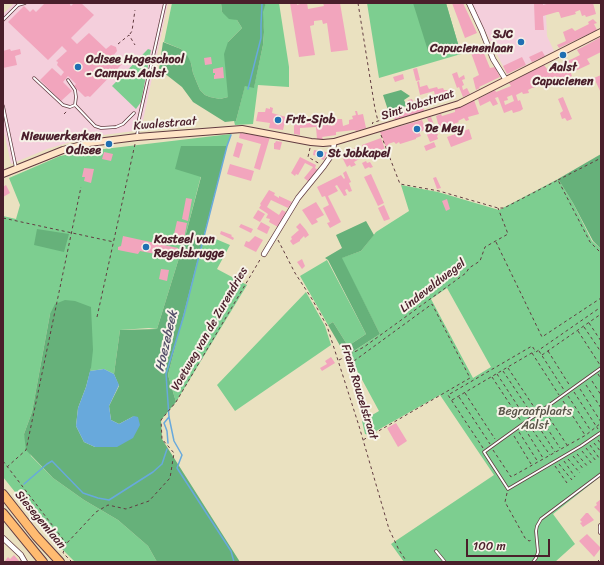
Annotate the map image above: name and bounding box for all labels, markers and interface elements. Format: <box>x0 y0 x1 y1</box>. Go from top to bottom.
place label: SJC Capucienenlaan <box>430 28 513 56</box>
marker: SJC Capucienenlaan <box>516 37 526 47</box>
marker: Aalst Capucienen <box>558 50 568 60</box>
place label: Odisee Hogeschool - Campus Aalst <box>86 53 184 81</box>
place label: Aalst Capucienen <box>533 61 593 89</box>
marker: Odisee Hogeschool - Campus Aalst <box>73 62 83 72</box>
street label: Sint Jobstraat <box>379 86 457 124</box>
place label: Frit-Sjob <box>286 113 335 127</box>
street label: Kwalestraat <box>133 114 197 134</box>
marker: Frit-Sjob <box>273 115 283 125</box>
place label: De Mey <box>425 122 464 136</box>
marker: De Mey <box>412 124 422 134</box>
place label: Nieuwerkerken Odisee <box>21 130 101 158</box>
marker: Nieuwerkerken Odisee <box>104 139 114 149</box>
place label: St Jobkapel <box>328 147 390 161</box>
marker: St Jobkapel <box>315 149 325 159</box>
place label: Kasteel van Regelsbrugge <box>154 233 224 261</box>
marker: Kasteel van Regelsbrugge <box>141 242 151 252</box>
street label: Lindeveldwegel <box>397 256 469 316</box>
street label: Voetweg van de Zurendries <box>169 265 251 393</box>
water label: Hoezebeek <box>152 309 182 373</box>
street label: Frans Roucelstraat <box>338 343 380 441</box>
park label: Begraafplaats Aalst <box>498 405 572 433</box>
street label: Siesegemlaan <box>11 488 69 552</box>
scale bar <box>468 531 552 557</box>
text: 100 m <box>473 535 506 557</box>

